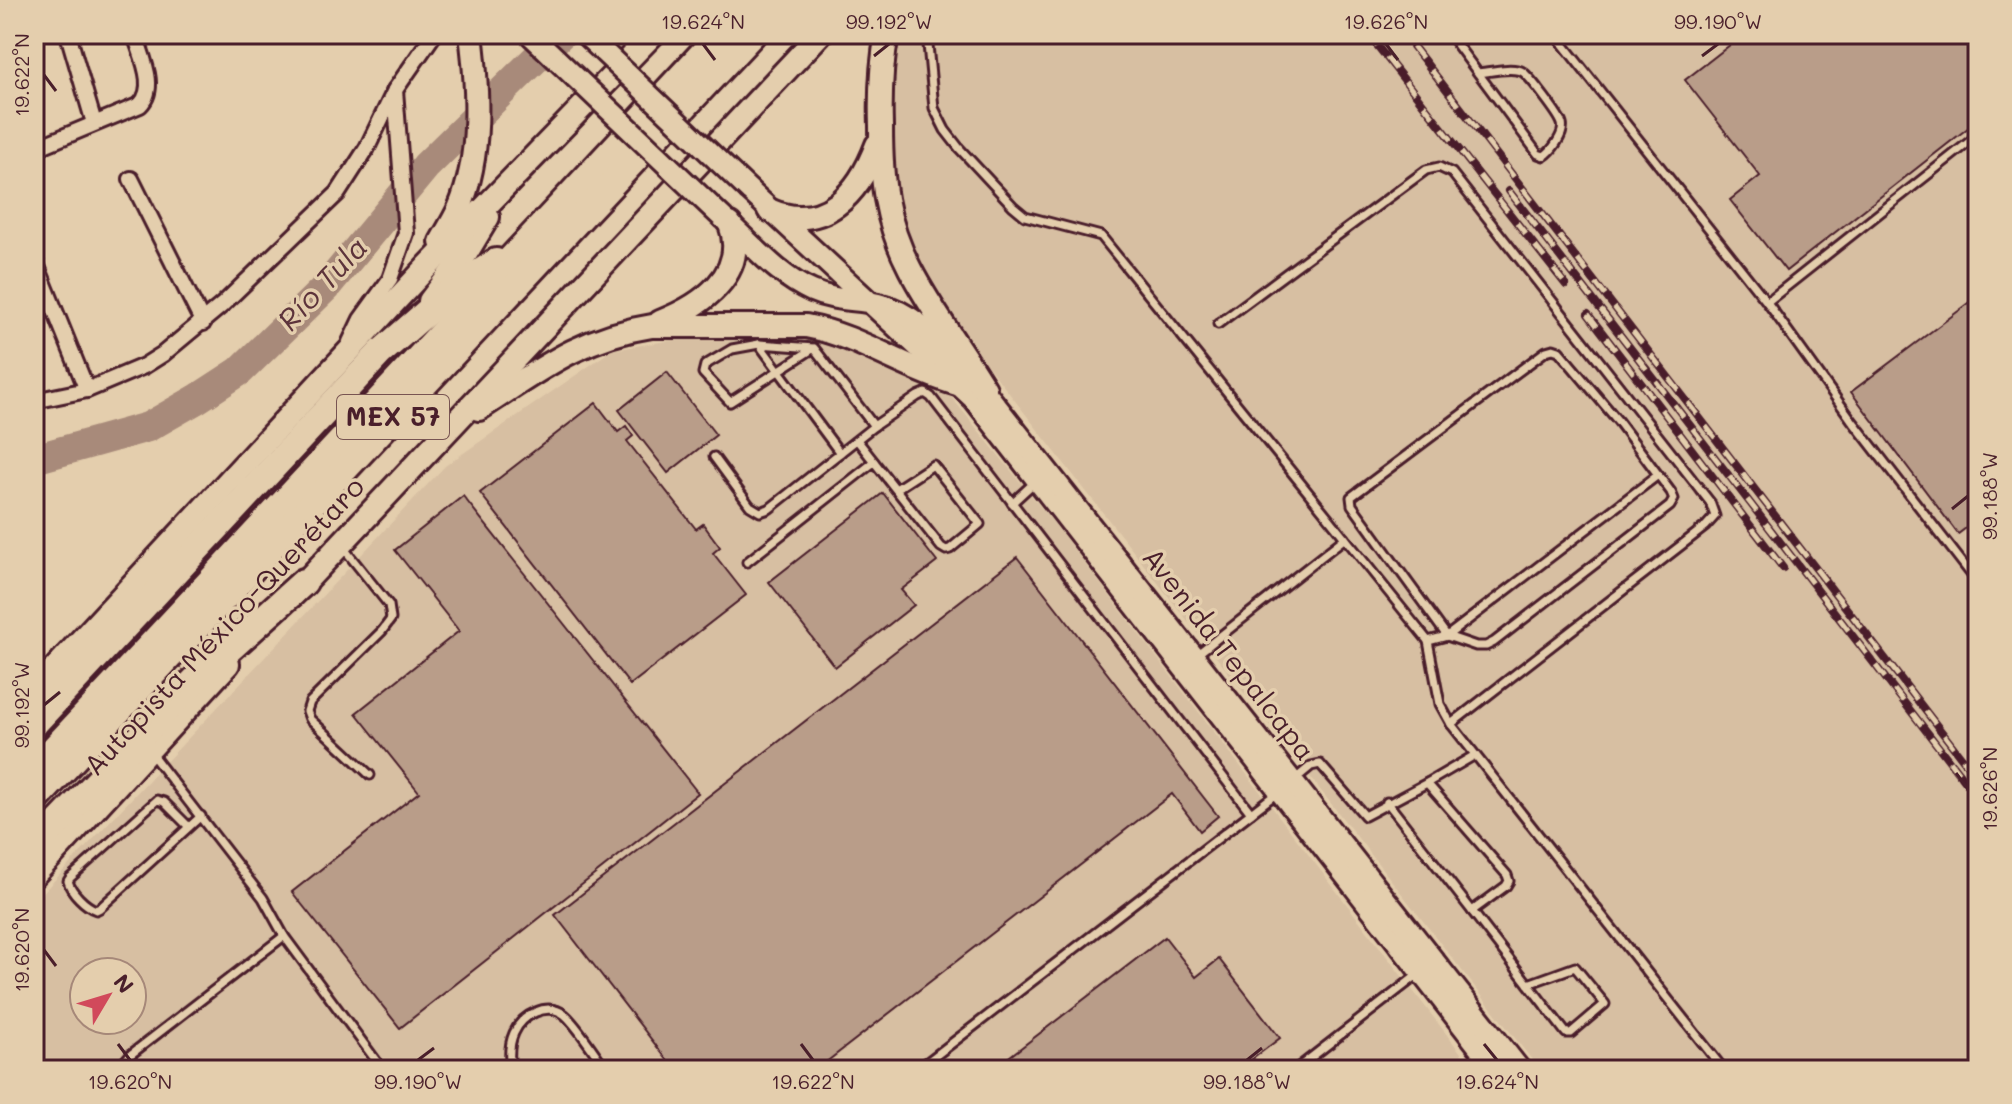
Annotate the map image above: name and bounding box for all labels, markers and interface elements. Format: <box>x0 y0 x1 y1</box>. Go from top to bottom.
text: 19.624°N <box>661 8 745 34</box>
text: 99.192°W <box>846 8 932 34</box>
text: 19.626°N <box>1344 8 1428 34</box>
text: 99.190°W <box>1674 8 1762 34</box>
text: 19.622°N <box>8 33 34 117</box>
water label: Río Tula <box>268 227 376 338</box>
road number: MEX 57 <box>337 395 449 439</box>
text: 99.188°W <box>1976 452 2002 540</box>
street label: Autopista México-Querétaro <box>75 468 371 782</box>
street label: Avenida Tepalcapa <box>1135 540 1324 767</box>
text: 99.192°W <box>8 662 34 748</box>
text: 19.626°N <box>1976 747 2002 831</box>
text: 19.620°N <box>8 908 34 992</box>
north arrow <box>68 956 148 1036</box>
text: N <box>108 968 141 999</box>
text: 19.620°N <box>88 1068 172 1094</box>
text: 99.190°W <box>374 1068 462 1094</box>
text: 19.622°N <box>771 1068 855 1094</box>
text: 99.188°W <box>1203 1068 1291 1094</box>
text: 19.624°N <box>1455 1068 1539 1094</box>

